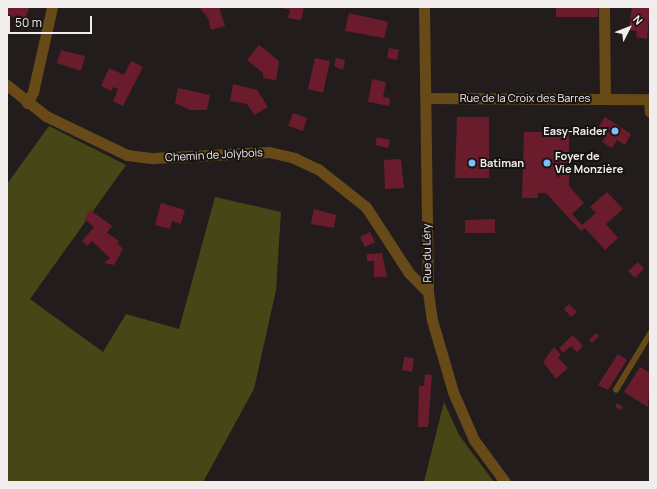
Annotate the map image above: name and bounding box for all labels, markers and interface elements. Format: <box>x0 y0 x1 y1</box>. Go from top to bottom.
scale bar <box>10 8 94 34</box>
north arrow <box>609 8 649 48</box>
text: N <box>630 12 647 28</box>
text: 50 m <box>15 14 42 31</box>
street label: Rue de la Croix des Barres <box>460 91 590 105</box>
place label: Easy-Raider <box>543 124 607 138</box>
marker: Easy-Raider <box>610 126 620 136</box>
street label: Chemin de Jolybois <box>165 146 263 164</box>
place label: Foyer de Vie Monzière <box>555 150 623 176</box>
place label: Batiman <box>480 156 524 170</box>
marker: Batiman <box>467 158 477 168</box>
marker: Foyer de Vie Monzière <box>542 158 552 168</box>
street label: Rue du Léry <box>420 223 434 283</box>

